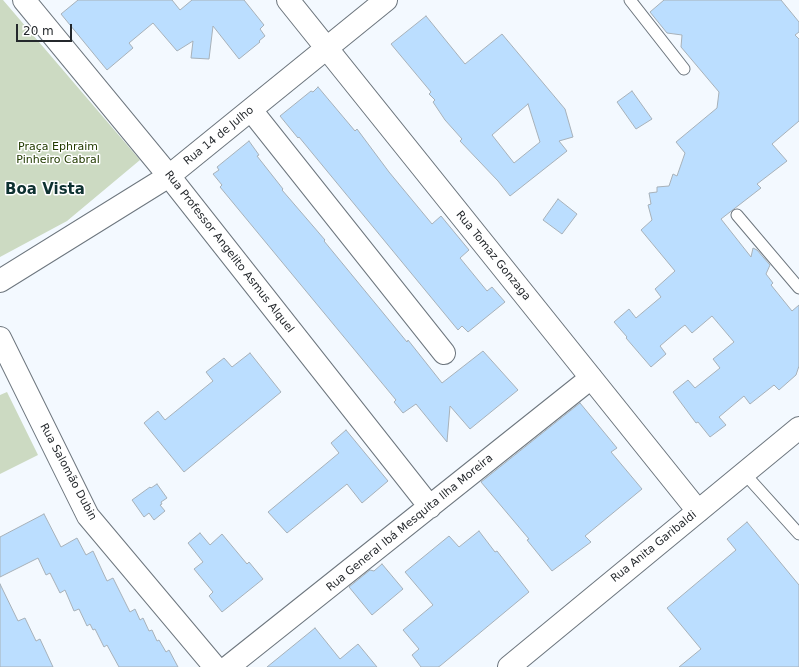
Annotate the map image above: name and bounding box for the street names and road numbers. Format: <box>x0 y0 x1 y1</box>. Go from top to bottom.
street label: Rua 14 de Julho <box>181 104 257 168</box>
street label: Rua Professor Angelito Asmus Alquel <box>162 168 296 336</box>
street label: Rua Tomaz Gonzaga <box>453 209 533 303</box>
street label: Rua Salomão Dubin <box>37 421 99 523</box>
street label: Rua General Ibá Mesquita Ilha Moreira <box>324 452 496 594</box>
street label: Rua Anita Garibaldi <box>609 508 699 586</box>

